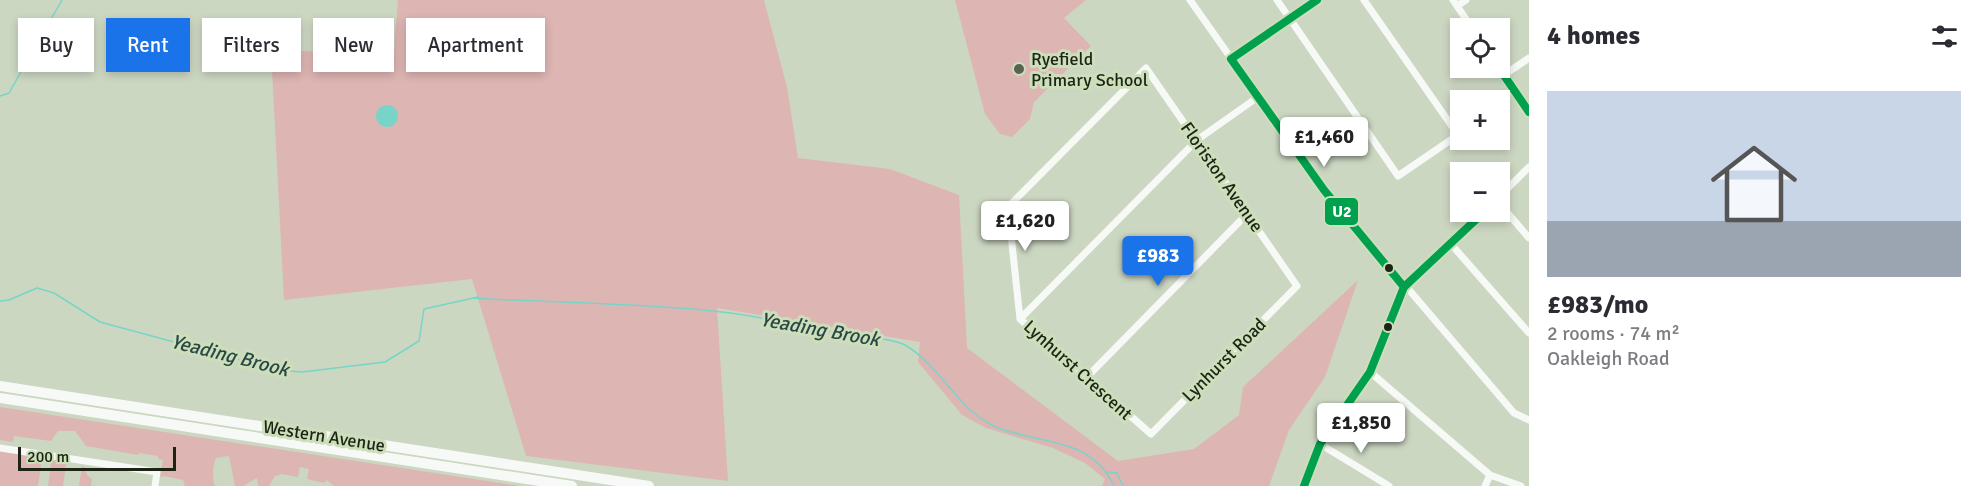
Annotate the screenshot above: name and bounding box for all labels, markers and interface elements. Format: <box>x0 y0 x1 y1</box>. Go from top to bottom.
chip: Buy <box>18 18 94 72</box>
chip: Rent <box>106 18 190 72</box>
chip: Filters <box>202 18 301 72</box>
chip: New <box>313 18 394 72</box>
chip: Apartment <box>406 18 545 72</box>
map controls <box>1450 18 1510 222</box>
button: locate <box>1450 18 1510 78</box>
text: 4 homes <box>1547 20 1640 52</box>
icon: filters <box>1928 20 1961 53</box>
place label: Ryefield Primary School <box>1031 48 1148 91</box>
marker: Ryefield Primary School <box>1012 62 1026 76</box>
button: + <box>1450 90 1510 150</box>
pin: £1,460 <box>1275 117 1373 168</box>
street label: Floriston Avenue <box>1176 118 1268 236</box>
text: £1,460 <box>1294 124 1354 149</box>
icon: home <box>1700 130 1808 238</box>
button: − <box>1450 162 1510 222</box>
line badge: U2 <box>1324 197 1359 226</box>
pin: £1,620 <box>976 201 1074 252</box>
text: U2 <box>1332 202 1352 222</box>
text: £1,620 <box>995 208 1055 233</box>
pin: £983 <box>1122 236 1194 287</box>
text: £983 <box>1136 243 1180 268</box>
unlabelled marker <box>1383 262 1395 274</box>
text: £983/mo <box>1547 289 1648 321</box>
water label: Yeading Brook <box>758 307 883 353</box>
street label: Lynhurst Road <box>1177 313 1271 407</box>
street label: Lynhurst Crescent <box>1019 315 1137 425</box>
unlabelled marker <box>1382 321 1394 333</box>
text: 2 rooms · 74 m² <box>1547 321 1680 346</box>
water label: Yeading Brook <box>168 329 293 383</box>
text: Oakleigh Road <box>1547 346 1670 371</box>
pin: £1,850 <box>1312 403 1410 454</box>
text: £1,850 <box>1331 410 1391 435</box>
street label: Western Avenue <box>261 415 387 457</box>
scale bar <box>18 444 176 472</box>
text: 200 m <box>27 447 69 467</box>

